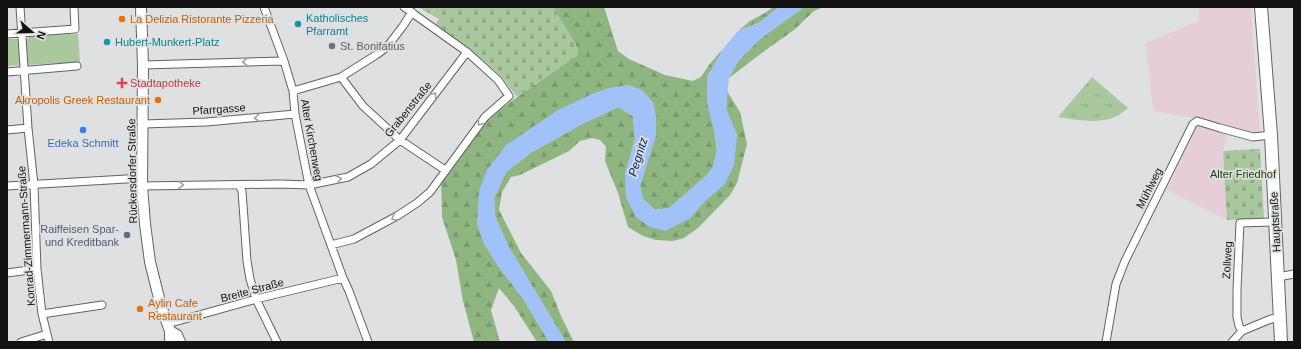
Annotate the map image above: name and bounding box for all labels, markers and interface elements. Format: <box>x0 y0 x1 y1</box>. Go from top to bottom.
north arrow <box>12 12 52 52</box>
place label: Katholisches Pfarramt <box>306 12 369 37</box>
place label: La Delizia Ristorante Pizzeria <box>130 13 275 25</box>
marker: La Delizia Ristorante Pizzeria <box>117 14 127 24</box>
marker: Katholisches Pfarramt <box>293 19 303 29</box>
text: N <box>34 30 48 41</box>
place label: Hubert-Munkert-Platz <box>115 36 220 48</box>
marker: Hubert-Munkert-Platz <box>102 37 112 47</box>
place label: St. Bonifatius <box>340 40 405 52</box>
marker: St. Bonifatius <box>327 41 337 51</box>
one-way arrow <box>242 58 248 66</box>
place label: Stadtapotheke <box>130 77 201 89</box>
marker: Stadtapotheke <box>117 78 127 88</box>
street label: Grabenstraße <box>382 79 434 139</box>
one-way arrow <box>429 92 436 99</box>
place label: Akropolis Greek Restaurant <box>15 94 150 106</box>
marker: Akropolis Greek Restaurant <box>153 95 163 105</box>
street label: Alter Kirchenweg <box>299 98 325 182</box>
street label: Pfarrgasse <box>192 101 246 117</box>
one-way arrow <box>254 113 260 122</box>
street label: Rückersdorfer Straße <box>125 118 139 224</box>
one-way arrow <box>478 119 485 126</box>
marker: Edeka Schmitt <box>78 125 88 135</box>
water label: Pegnitz <box>625 136 651 178</box>
place label: Edeka Schmitt <box>48 137 118 149</box>
street label: Konrad-Zimmermann-Straße <box>15 165 37 307</box>
street label: Mühlweg <box>1134 166 1164 210</box>
park label: Alter Friedhof <box>1210 168 1277 180</box>
one-way arrow <box>336 175 342 183</box>
one-way arrow <box>178 181 184 189</box>
street label: Hauptstraße <box>1267 191 1283 253</box>
one-way arrow <box>391 213 398 220</box>
place label: Raiffeisen Spar- und Kreditbank <box>40 223 119 248</box>
marker: Raiffeisen Spar- und Kreditbank <box>122 230 132 240</box>
street label: Zollweg <box>1220 241 1234 279</box>
street label: Breite Straße <box>219 276 285 304</box>
place label: Aylin Cafe Restaurant <box>148 297 202 322</box>
marker: Aylin Cafe Restaurant <box>135 304 145 314</box>

